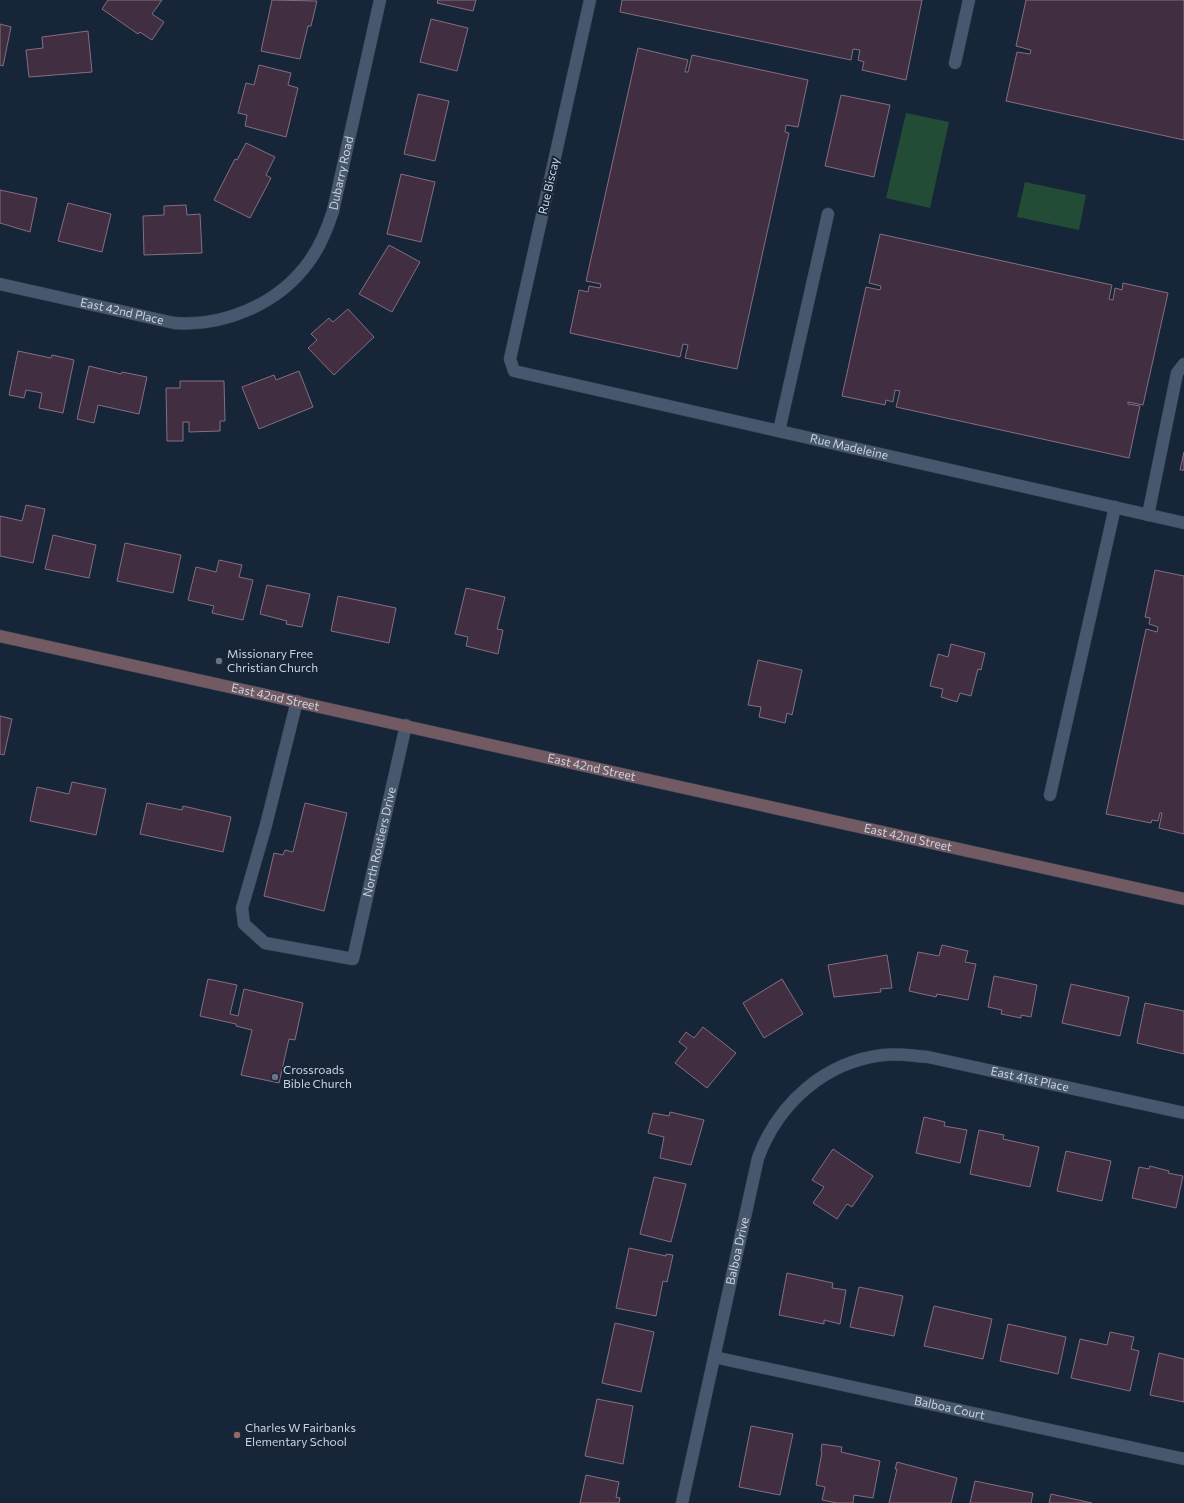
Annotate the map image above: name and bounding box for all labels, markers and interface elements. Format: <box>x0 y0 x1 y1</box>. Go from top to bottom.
street label: Dubarry Road <box>325 135 355 211</box>
street label: Rue Biscay <box>535 156 561 216</box>
street label: East 42nd Place <box>79 294 165 326</box>
street label: Rue Madeleine <box>809 430 890 462</box>
place label: Missionary Free Christian Church <box>227 646 318 674</box>
marker: Missionary Free Christian Church <box>214 656 224 666</box>
street label: East 42nd Street <box>230 680 321 713</box>
street label: East 42nd Street <box>546 750 637 783</box>
street label: North Routiers Drive <box>359 785 398 898</box>
street label: East 42nd Street <box>863 820 954 853</box>
place label: Crossroads Bible Church <box>283 1062 352 1090</box>
street label: East 41st Place <box>990 1063 1071 1094</box>
marker: Crossroads Bible Church <box>270 1072 280 1082</box>
street label: Balboa Drive <box>722 1216 751 1286</box>
street label: Balboa Court <box>913 1393 986 1422</box>
place label: Charles W Fairbanks Elementary School <box>245 1420 356 1448</box>
marker: Charles W Fairbanks Elementary School <box>232 1430 242 1440</box>

